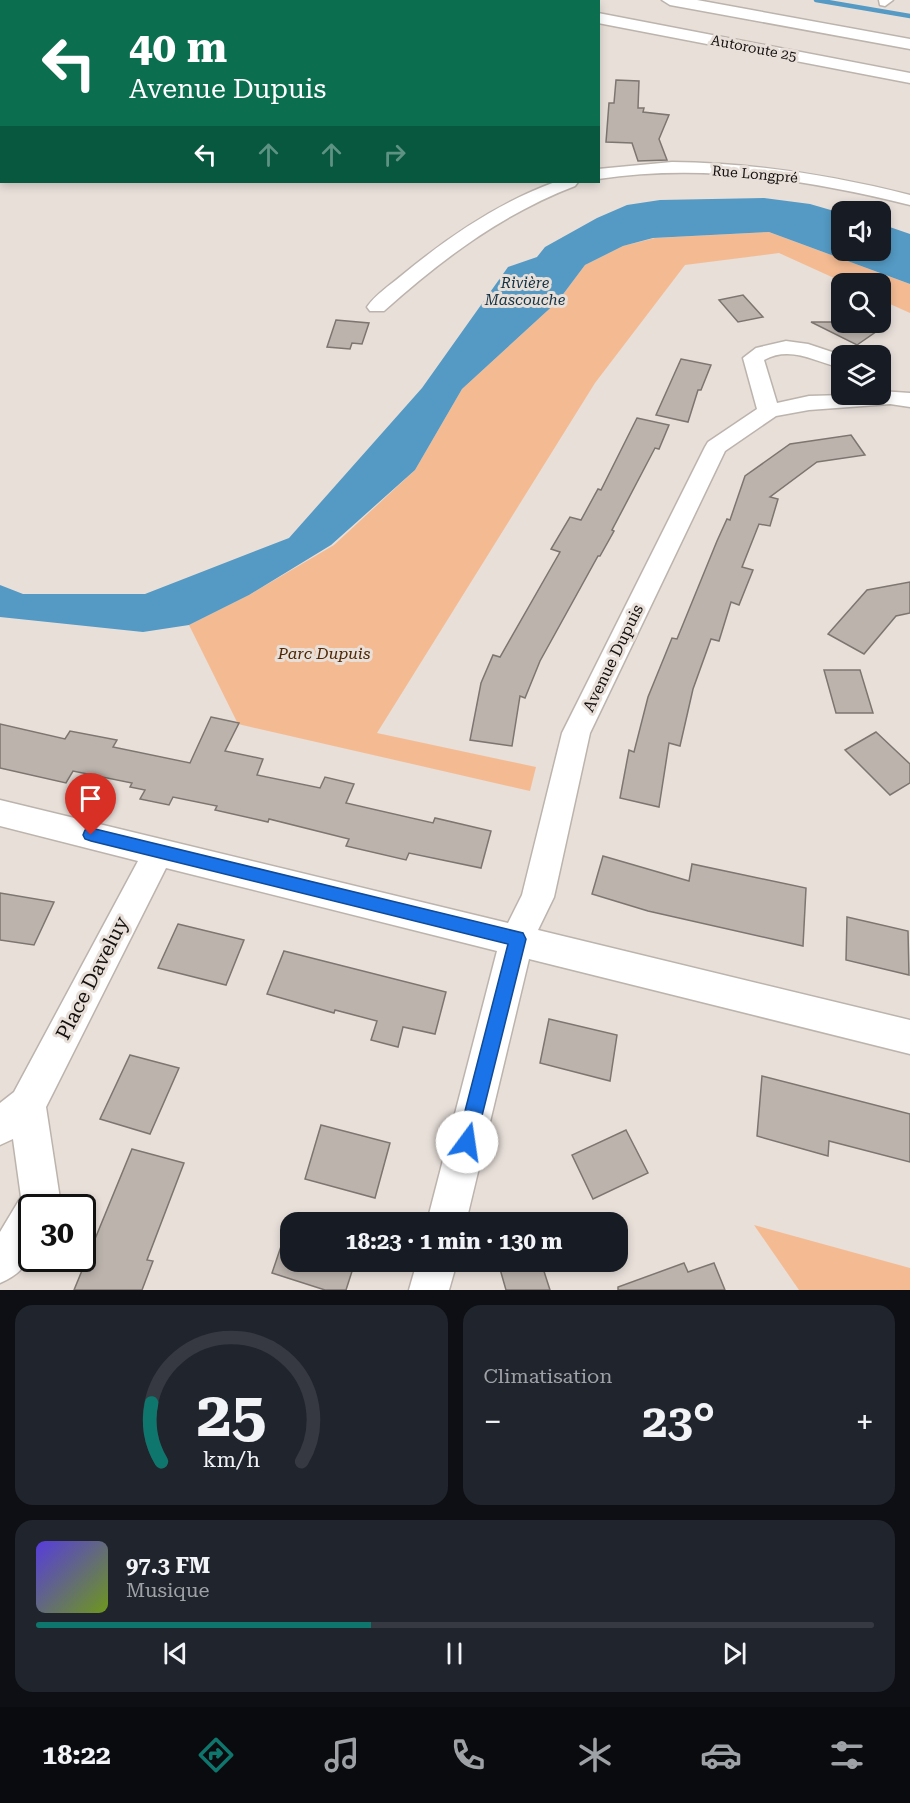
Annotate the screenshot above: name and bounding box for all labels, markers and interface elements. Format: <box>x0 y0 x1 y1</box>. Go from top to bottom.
text: 40 m <box>129 23 227 72</box>
icon: left <box>30 24 108 102</box>
street label: Autoroute 25 <box>710 32 798 64</box>
text: Avenue Dupuis <box>129 73 326 105</box>
icon: left <box>189 138 222 171</box>
icon: ahead <box>252 138 285 171</box>
icon: ahead <box>315 138 348 171</box>
icon: right <box>378 138 411 171</box>
street label: Rue Longpré <box>711 162 799 186</box>
map controls <box>831 201 891 405</box>
button: sound <box>831 201 891 261</box>
button: search <box>831 273 891 333</box>
water label: Rivière Mascouche <box>484 274 566 309</box>
button: layers <box>831 345 891 405</box>
street label: Avenue Dupuis <box>579 601 647 715</box>
park label: Parc Dupuis <box>277 644 370 663</box>
pin <box>65 773 116 835</box>
icon: arrive <box>74 782 107 815</box>
street label: Place Daveluy <box>51 912 133 1044</box>
position arrow <box>435 1110 499 1174</box>
speed limit sign: 30 <box>18 1194 96 1272</box>
text: 18:23 · 1 min · 130 m <box>345 1229 563 1254</box>
text: Climatisation <box>484 1364 612 1388</box>
text: 25 <box>196 1378 266 1451</box>
text: 23° <box>642 1395 715 1448</box>
text: − <box>484 1402 502 1441</box>
text: + <box>856 1402 874 1441</box>
text: km/h <box>203 1447 260 1472</box>
text: 97.3 FM <box>126 1553 210 1578</box>
text: Musique <box>126 1578 210 1602</box>
icon: previous <box>159 1637 192 1670</box>
icon: pause <box>438 1637 471 1670</box>
icon: next <box>718 1637 751 1670</box>
icon: directions <box>195 1734 237 1776</box>
icon: music <box>321 1734 363 1776</box>
icon: phone <box>447 1734 489 1776</box>
icon: climate <box>574 1734 616 1776</box>
icon: car <box>700 1734 742 1776</box>
icon: filters <box>826 1734 868 1776</box>
text: 18:22 <box>42 1739 111 1771</box>

